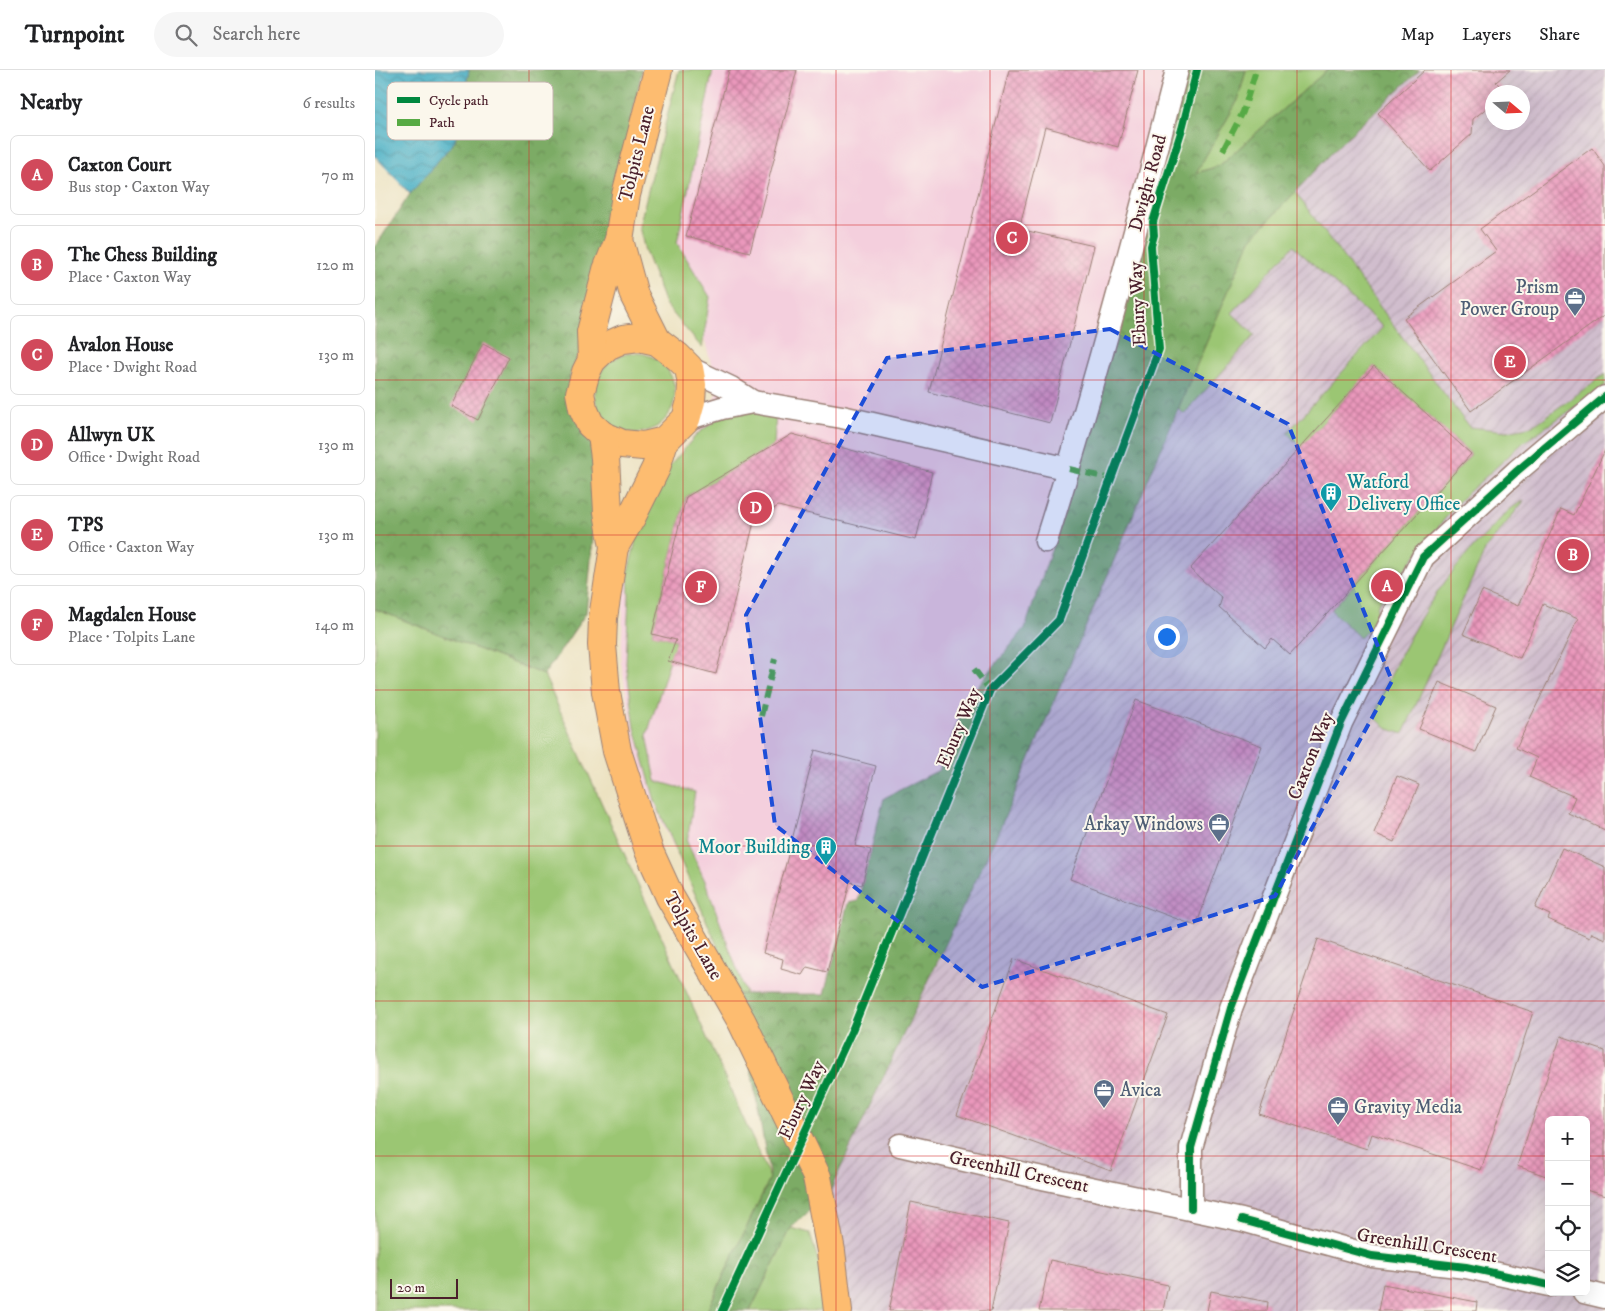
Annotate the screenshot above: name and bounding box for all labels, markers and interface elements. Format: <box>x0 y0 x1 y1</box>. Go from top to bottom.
search box <box>154 12 504 57</box>
text: Turnpoint <box>25 20 124 50</box>
icon: search <box>172 21 200 49</box>
text: Search here <box>212 23 300 46</box>
text: Map <box>1401 24 1434 46</box>
text: Layers <box>1462 24 1511 46</box>
text: Share <box>1539 24 1580 46</box>
legend <box>387 82 553 140</box>
north arrow <box>1485 85 1530 130</box>
text: Nearby <box>20 90 82 116</box>
text: Cycle path <box>429 92 489 110</box>
text: 6 results <box>302 93 355 113</box>
street label: Tolpits Lane <box>614 104 660 204</box>
text: Path <box>429 114 456 132</box>
street label: Dwight Road <box>1124 131 1172 234</box>
text: Caxton Court <box>68 154 172 177</box>
text: A <box>32 165 42 185</box>
text: 70 m <box>322 165 354 185</box>
text: Bus stop · Caxton Way <box>68 177 210 197</box>
pin: C <box>996 219 1028 257</box>
text: The Chess Building <box>68 244 217 267</box>
text: B <box>32 255 42 275</box>
text: 120 m <box>316 255 354 275</box>
street label: Ebury Way <box>1124 260 1152 347</box>
text: Place · Caxton Way <box>68 267 191 287</box>
place label: Prism Power Group <box>1460 276 1559 321</box>
office icon: Prism Power Group <box>1563 286 1587 317</box>
text: Avalon House <box>68 334 173 357</box>
pin: E <box>1494 343 1526 381</box>
text: C <box>32 345 42 365</box>
text: 130 m <box>318 345 354 365</box>
text: Place · Dwight Road <box>68 357 197 377</box>
text: Allwyn UK <box>68 424 155 447</box>
text: D <box>31 435 43 455</box>
text: 130 m <box>318 435 354 455</box>
text: Office · Dwight Road <box>68 447 200 467</box>
place label: Watford Delivery Office <box>1346 471 1460 516</box>
building icon: Watford Delivery Office <box>1319 481 1343 512</box>
pin: D <box>740 489 772 527</box>
text: TPS <box>68 514 103 537</box>
text: E <box>31 525 43 545</box>
text: 130 m <box>318 525 354 545</box>
pin: B <box>1557 536 1589 574</box>
text: Office · Caxton Way <box>68 537 194 557</box>
pin: A <box>1371 567 1403 605</box>
pin: F <box>685 568 717 606</box>
text: Magdalen House <box>68 604 196 627</box>
text: F <box>32 615 42 635</box>
text: 140 m <box>315 615 354 635</box>
your location <box>1154 624 1180 650</box>
text: Place · Tolpits Lane <box>68 627 195 647</box>
street label: Ebury Way <box>932 684 987 772</box>
street label: Caxton Way <box>1283 708 1339 803</box>
office icon: Arkay Windows <box>1207 812 1231 843</box>
place label: Arkay Windows <box>1084 813 1203 836</box>
building icon: Moor Building <box>814 835 838 866</box>
place label: Moor Building <box>698 836 811 859</box>
street label: Tolpits Lane <box>659 888 727 984</box>
street label: Ebury Way <box>774 1056 831 1143</box>
office icon: Avica <box>1092 1078 1116 1109</box>
place label: Avica <box>1120 1079 1161 1102</box>
office icon: Gravity Media <box>1326 1095 1350 1126</box>
place label: Gravity Media <box>1354 1096 1462 1119</box>
map controls <box>1545 1116 1590 1296</box>
button: + <box>1545 1116 1590 1161</box>
street label: Greenhill Crescent <box>947 1146 1091 1198</box>
button: − <box>1545 1161 1590 1206</box>
button: locate <box>1545 1206 1590 1251</box>
street label: Greenhill Crescent <box>1355 1224 1499 1268</box>
button: layers <box>1545 1251 1590 1296</box>
scale bar <box>390 1276 457 1299</box>
text: 20 m <box>397 1279 425 1297</box>

